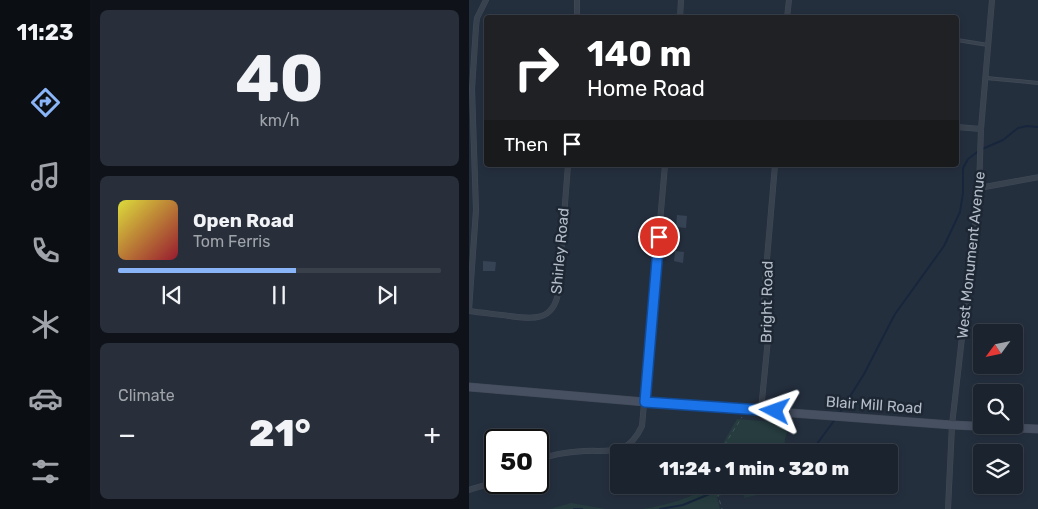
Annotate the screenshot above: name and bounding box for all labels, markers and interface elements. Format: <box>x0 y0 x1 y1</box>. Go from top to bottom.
text: 11:23 <box>16 19 74 46</box>
text: 140 m <box>587 33 692 75</box>
icon: right <box>504 35 569 100</box>
text: 40 <box>235 40 324 117</box>
text: Home Road <box>587 75 705 102</box>
icon: directions <box>28 85 63 120</box>
text: km/h <box>260 111 299 130</box>
icon: arrive <box>558 130 586 158</box>
text: Then <box>504 133 548 156</box>
icon: music <box>28 159 63 194</box>
street label: West Monument Avenue <box>953 170 989 340</box>
street label: Shirley Road <box>547 207 573 295</box>
text: Open Road <box>193 209 294 232</box>
pin <box>638 216 680 258</box>
icon: arrive <box>645 223 673 251</box>
text: Tom Ferris <box>193 232 270 251</box>
icon: phone <box>28 233 63 268</box>
street label: Bright Road <box>757 261 777 343</box>
icon: previous <box>158 281 186 309</box>
icon: pause <box>265 281 293 309</box>
icon: next <box>373 281 401 309</box>
icon: climate <box>28 307 63 342</box>
north arrow <box>973 324 1023 374</box>
map controls <box>973 324 1023 494</box>
icon: car <box>28 381 63 416</box>
position arrow <box>748 384 800 436</box>
button: search <box>973 384 1023 434</box>
text: Climate <box>118 386 175 405</box>
street label: Blair Mill Road <box>825 393 923 417</box>
text: 21° <box>249 410 311 456</box>
text: − <box>118 418 136 451</box>
text: + <box>424 418 441 451</box>
speed limit sign: 50 <box>484 429 549 494</box>
button: layers <box>973 444 1023 494</box>
icon: filters <box>28 454 63 489</box>
text: 11:24 · 1 min · 320 m <box>659 457 849 480</box>

